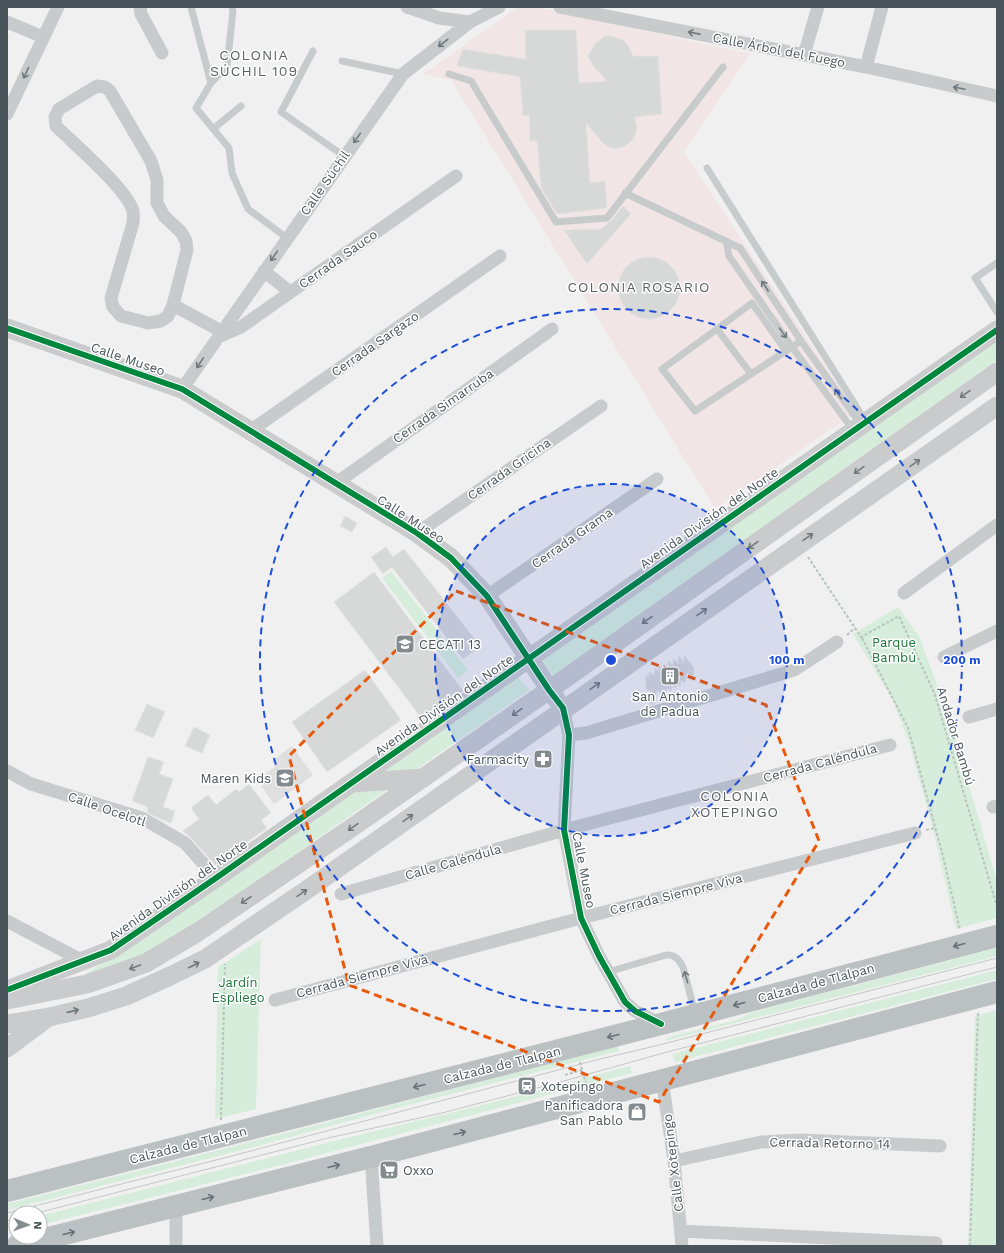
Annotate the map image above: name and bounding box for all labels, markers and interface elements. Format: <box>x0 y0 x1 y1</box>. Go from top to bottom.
one-way arrow <box>688 29 701 37</box>
street label: Calle Árbol del Fuego <box>711 29 847 70</box>
one-way arrow <box>437 38 448 47</box>
district label: COLONIA SÚCHIL 109 <box>210 47 298 79</box>
one-way arrow <box>22 66 29 78</box>
one-way arrow <box>953 83 966 91</box>
one-way arrow <box>353 133 361 144</box>
street label: Calle Súchil <box>297 148 353 218</box>
street label: Cerrada Sauco <box>296 226 380 292</box>
one-way arrow <box>270 251 278 262</box>
district label: COLONIA ROSARIO <box>567 279 711 295</box>
one-way arrow <box>761 281 769 292</box>
street label: Cerrada Sargazo <box>328 308 422 380</box>
one-way arrow <box>779 327 787 338</box>
street label: Calle Museo <box>89 339 167 379</box>
one-way arrow <box>196 357 204 368</box>
street label: Cerrada Simarruba <box>390 365 497 446</box>
one-way arrow <box>834 388 842 399</box>
one-way arrow <box>960 390 971 398</box>
street label: Cerrada Gricina <box>464 434 554 503</box>
one-way arrow <box>909 459 920 467</box>
street label: Avenida División del Norte <box>637 464 781 572</box>
one-way arrow <box>854 466 865 474</box>
street label: Calle Museo <box>374 492 448 546</box>
street label: Cerrada Grama <box>529 504 616 572</box>
one-way arrow <box>803 533 814 541</box>
one-way arrow <box>748 541 759 549</box>
one-way arrow <box>696 608 707 616</box>
one-way arrow <box>642 616 653 624</box>
school or university icon: CECATI 13 <box>394 633 416 655</box>
park label: Parque Bambú <box>872 635 916 665</box>
place label: CECATI 13 <box>419 637 481 652</box>
street label: Avenida División del Norte <box>372 651 516 759</box>
centre of rings <box>604 653 618 667</box>
text: 100 m <box>769 653 805 667</box>
text: 200 m <box>943 653 981 667</box>
building icon: San Antonio de Padua <box>659 665 681 687</box>
one-way arrow <box>590 682 601 690</box>
street label: Andador Bambú <box>934 685 978 787</box>
place label: San Antonio de Padua <box>632 689 709 719</box>
one-way arrow <box>512 708 523 716</box>
street label: Cerrada Caléndula <box>761 740 879 785</box>
pharmacy icon: Farmacity <box>532 748 554 770</box>
place label: Farmacity <box>466 752 529 767</box>
school or university icon: Maren Kids <box>274 767 296 789</box>
place label: Maren Kids <box>201 771 271 786</box>
district label: COLONIA XOTEPINGO <box>691 788 779 820</box>
street label: Calle Ocelotl <box>66 789 148 829</box>
one-way arrow <box>402 814 413 822</box>
one-way arrow <box>348 823 359 831</box>
street label: Calle Museo <box>569 831 599 910</box>
street label: Avenida División del Norte <box>106 836 250 944</box>
street label: Calle Caléndula <box>403 841 503 883</box>
street label: Cerrada Siempre Viva <box>608 870 744 918</box>
one-way arrow <box>296 889 307 897</box>
one-way arrow <box>240 896 251 904</box>
one-way arrow <box>953 942 966 950</box>
street label: Cerrada Siempre Viva <box>294 951 430 1001</box>
street label: Calzada de Tlalpan <box>756 960 876 1006</box>
one-way arrow <box>187 961 199 968</box>
one-way arrow <box>128 964 141 971</box>
one-way arrow <box>682 971 689 984</box>
park label: Jardín Espliego <box>212 975 265 1005</box>
one-way arrow <box>733 1000 746 1008</box>
one-way arrow <box>66 1007 79 1015</box>
one-way arrow <box>607 1033 620 1041</box>
street label: Calzada de Tlalpan <box>442 1043 562 1087</box>
station icon: Xotepingo <box>516 1075 538 1097</box>
place label: Xotepingo <box>541 1079 604 1094</box>
one-way arrow <box>413 1083 426 1090</box>
place label: Panificadora San Pablo <box>545 1098 624 1128</box>
shop icon: Panificadora San Pablo <box>626 1101 648 1123</box>
street label: Calle Xotepingo <box>660 1113 686 1213</box>
street label: Calzada de Tlalpan <box>128 1123 248 1167</box>
one-way arrow <box>453 1129 466 1136</box>
street label: Cerrada Retorno 14 <box>769 1134 891 1152</box>
supermarket icon: Oxxo <box>378 1159 400 1181</box>
one-way arrow <box>328 1162 341 1169</box>
place label: Oxxo <box>403 1163 434 1178</box>
one-way arrow <box>201 1194 214 1201</box>
north arrow <box>8 1205 48 1245</box>
text: N <box>31 1221 44 1230</box>
one-way arrow <box>62 1229 75 1236</box>

